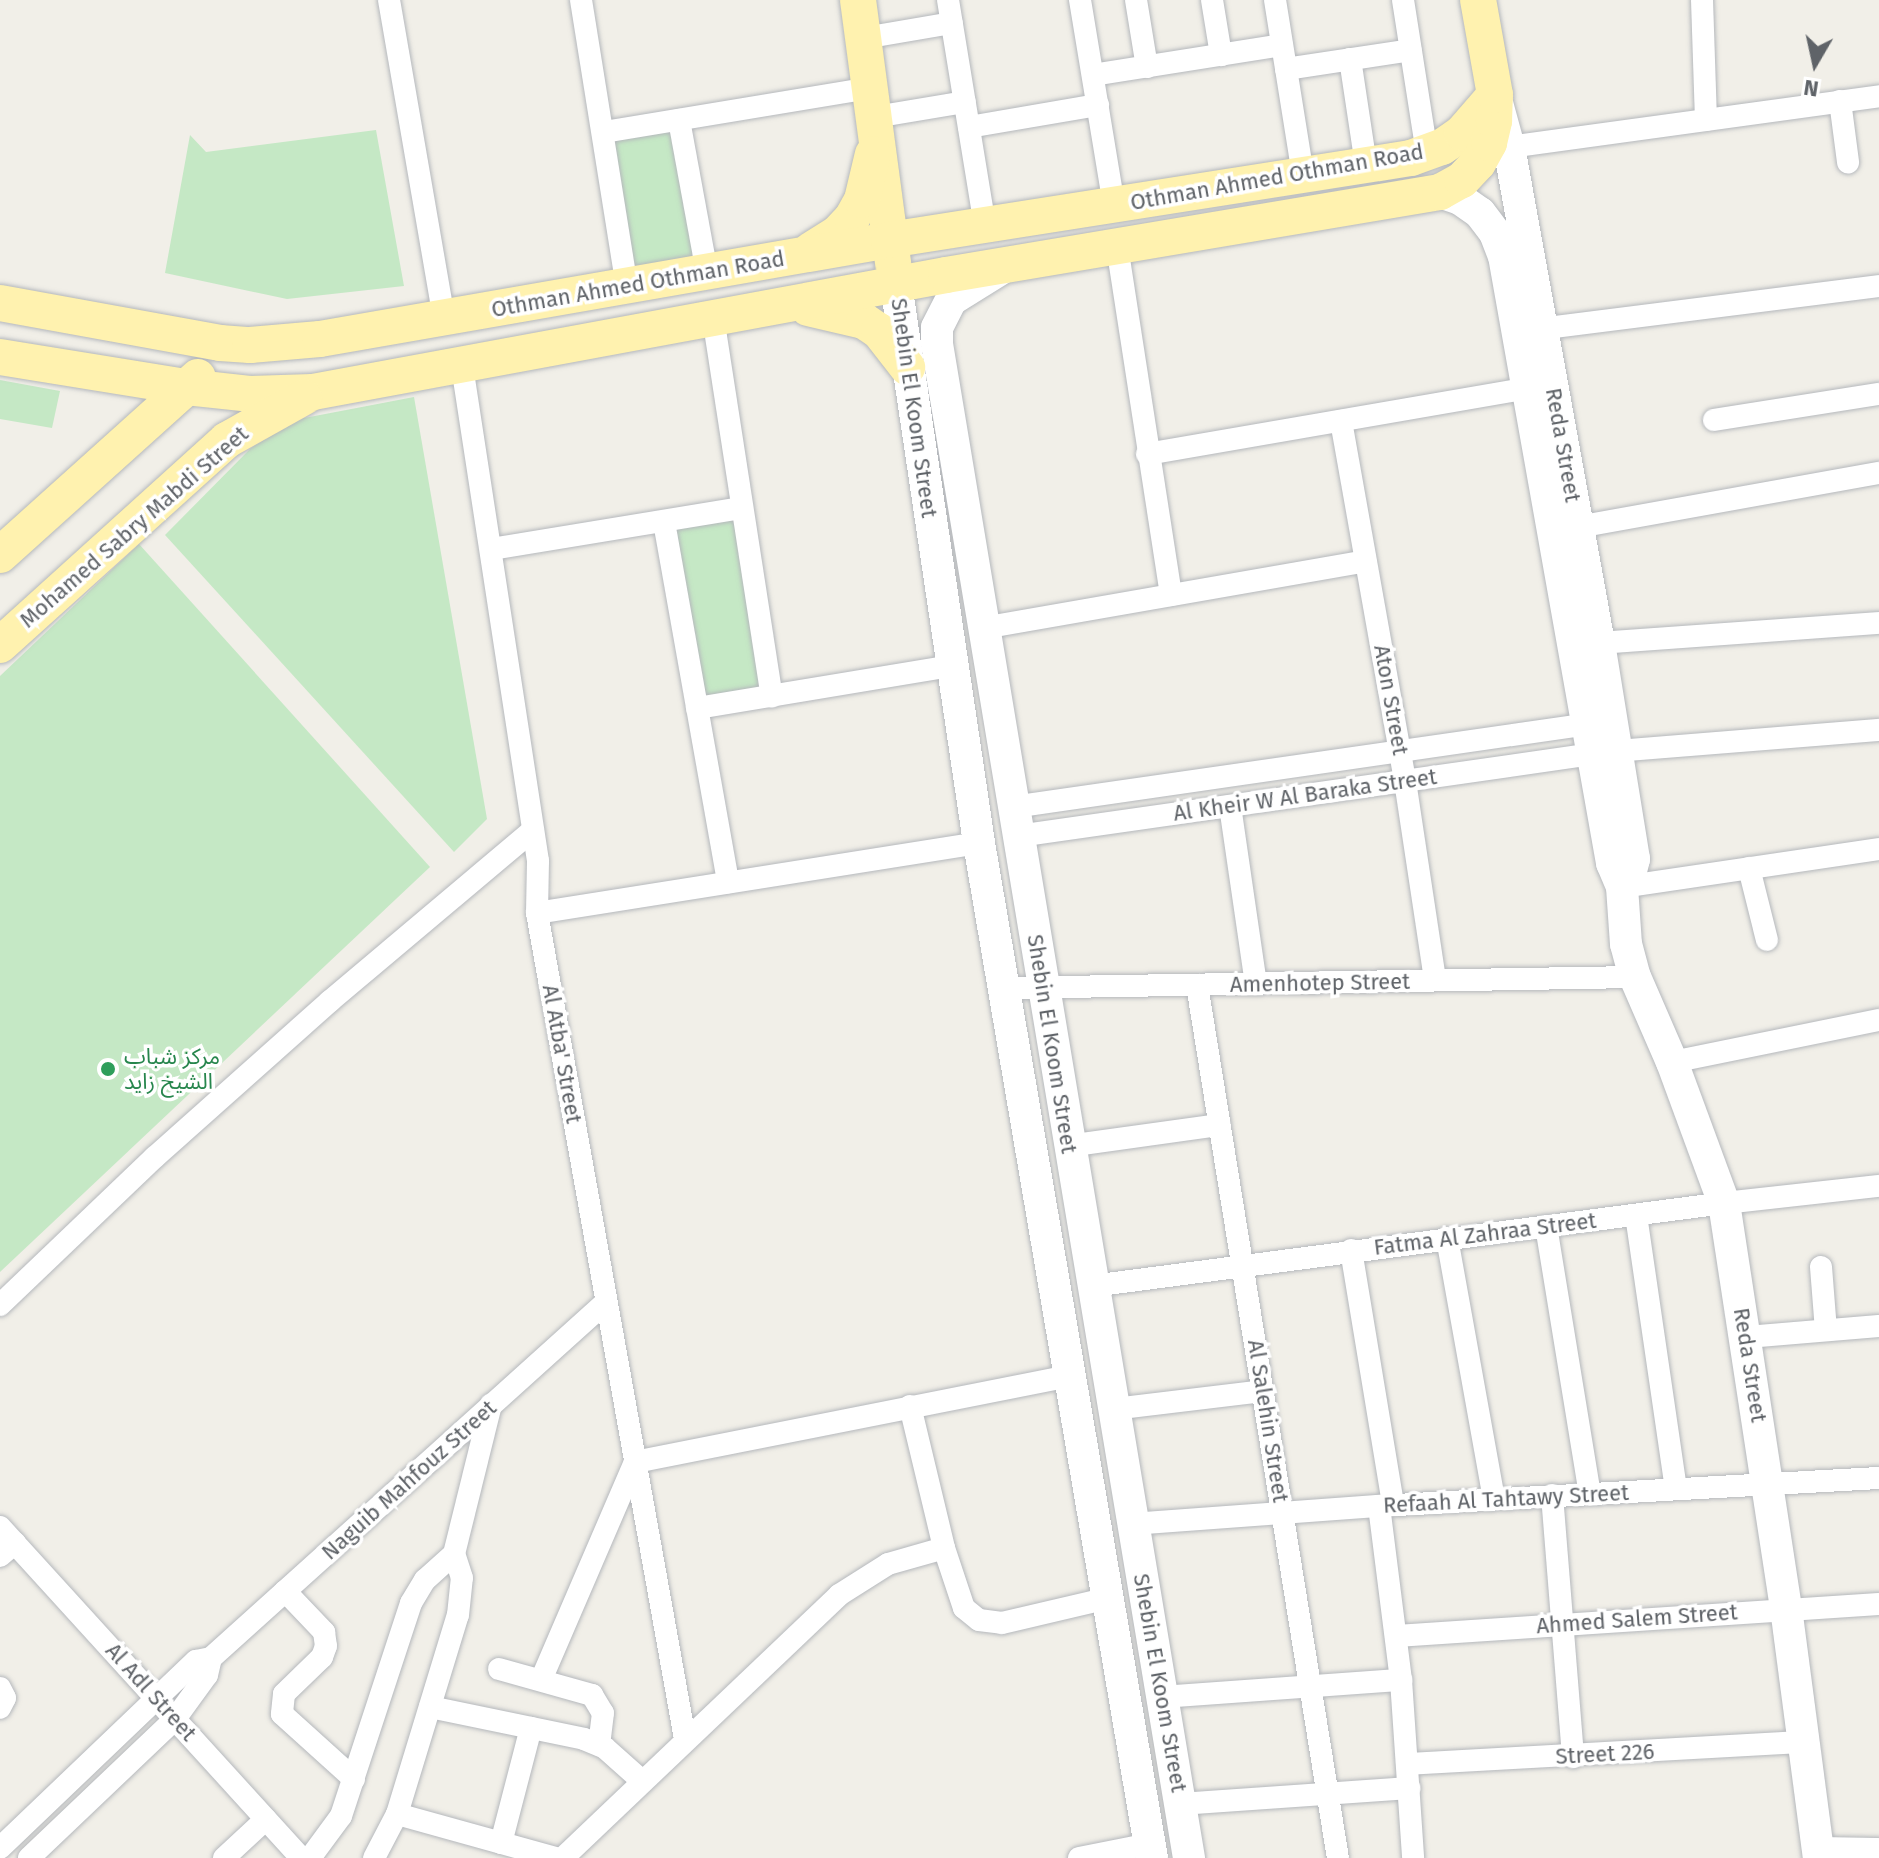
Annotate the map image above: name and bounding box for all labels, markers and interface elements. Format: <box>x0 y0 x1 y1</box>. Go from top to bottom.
north arrow <box>1775 24 1855 104</box>
text: N <box>1802 74 1820 103</box>
street label: Othman Ahmed Othman Road <box>1128 138 1426 216</box>
street label: Othman Ahmed Othman Road <box>489 245 787 323</box>
street label: Shebin El Koom Street <box>886 297 942 519</box>
street label: Reda Street <box>1540 386 1586 504</box>
street label: Mohamed Sabry Mabdi Street <box>14 421 254 633</box>
street label: Aton Street <box>1368 643 1414 757</box>
street label: Al Kheir W Al Baraka Street <box>1172 763 1438 827</box>
street label: Shebin El Koom Street <box>1022 933 1082 1155</box>
street label: Amenhotep Street <box>1230 968 1410 998</box>
street label: Al Atba' Street <box>537 983 587 1125</box>
place label: مركز شباب الشيخ زايد <box>124 1043 220 1094</box>
marker: مركز شباب الشيخ زايد <box>99 1060 117 1078</box>
street label: Fatma Al Zahraa Street <box>1372 1207 1598 1261</box>
street label: Reda Street <box>1728 1306 1772 1424</box>
street label: Al Salehin Street <box>1242 1338 1294 1504</box>
street label: Naguib Mahfouz Street <box>316 1395 502 1565</box>
street label: Refaah Al Tahtawy Street <box>1382 1479 1630 1519</box>
street label: Shebin El Koom Street <box>1128 1572 1192 1794</box>
street label: Ahmed Salem Street <box>1535 1599 1739 1639</box>
street label: Al Adl Street <box>100 1638 202 1746</box>
street label: Street 226 <box>1555 1738 1655 1770</box>

